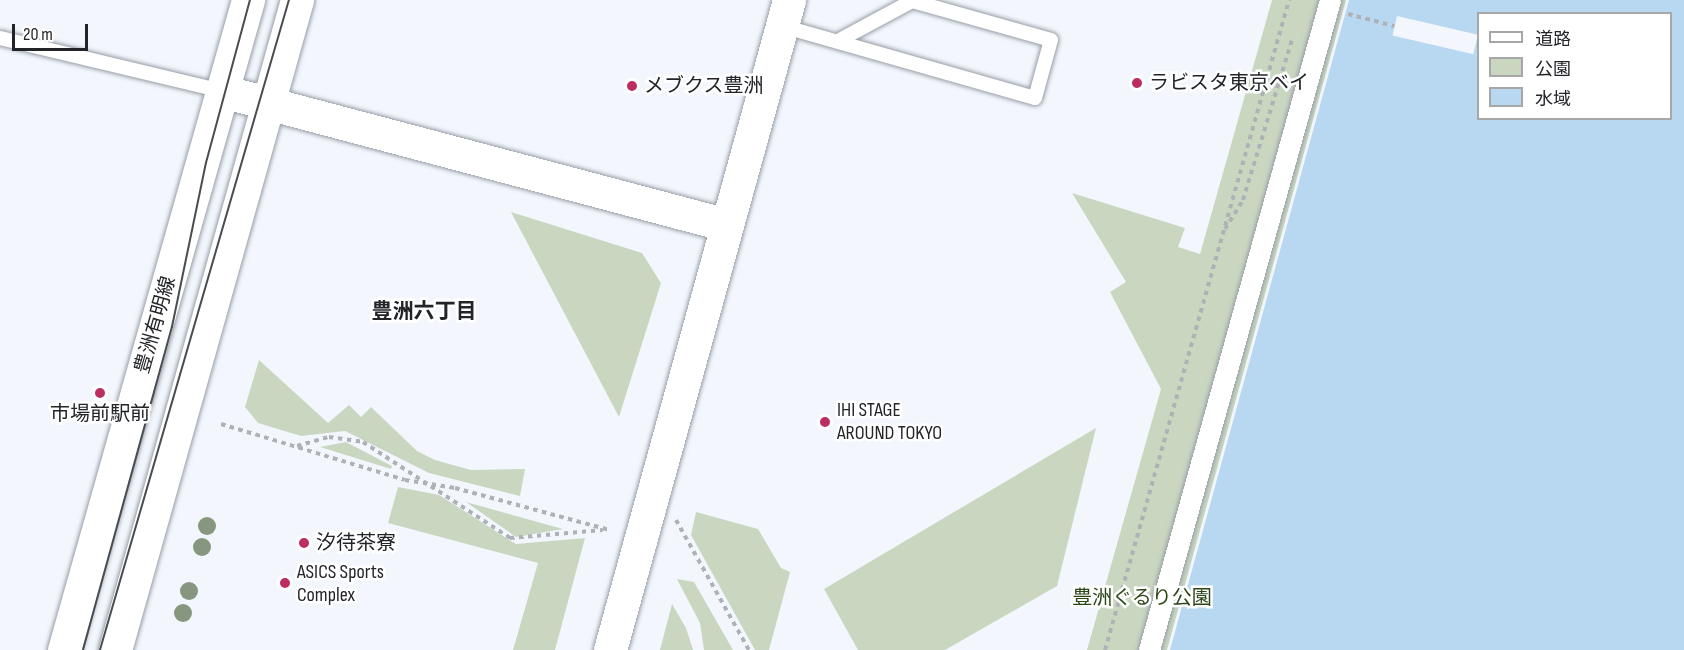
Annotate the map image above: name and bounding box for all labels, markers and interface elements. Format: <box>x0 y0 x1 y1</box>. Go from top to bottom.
scale bar <box>15 12 92 50</box>
legend <box>1477 12 1672 120</box>
text: 20 m <box>23 24 53 45</box>
text: 道路 <box>1535 29 1571 50</box>
text: 公園 <box>1535 59 1571 80</box>
place label: ラビスタ東京ベイ <box>1149 71 1309 95</box>
place label: メブクス豊洲 <box>644 74 764 98</box>
marker: ラビスタ東京ベイ <box>1130 76 1144 90</box>
marker: メブクス豊洲 <box>625 79 639 93</box>
text: 水域 <box>1535 89 1571 110</box>
street label: 豊洲有明線 <box>131 274 181 376</box>
district label: 豊洲六丁目 <box>372 299 476 325</box>
marker: 市場前駅前 <box>93 386 107 400</box>
place label: IHI STAGE AROUND TOKYO <box>837 398 942 445</box>
place label: 市場前駅前 <box>50 402 150 426</box>
marker: IHI STAGE AROUND TOKYO <box>818 415 832 429</box>
place label: 汐待茶寮 <box>316 531 396 555</box>
marker: 汐待茶寮 <box>297 536 311 550</box>
place label: ASICS Sports Complex <box>297 560 384 607</box>
marker: ASICS Sports Complex <box>278 576 292 590</box>
park label: 豊洲ぐるり公園 <box>1072 586 1212 610</box>

